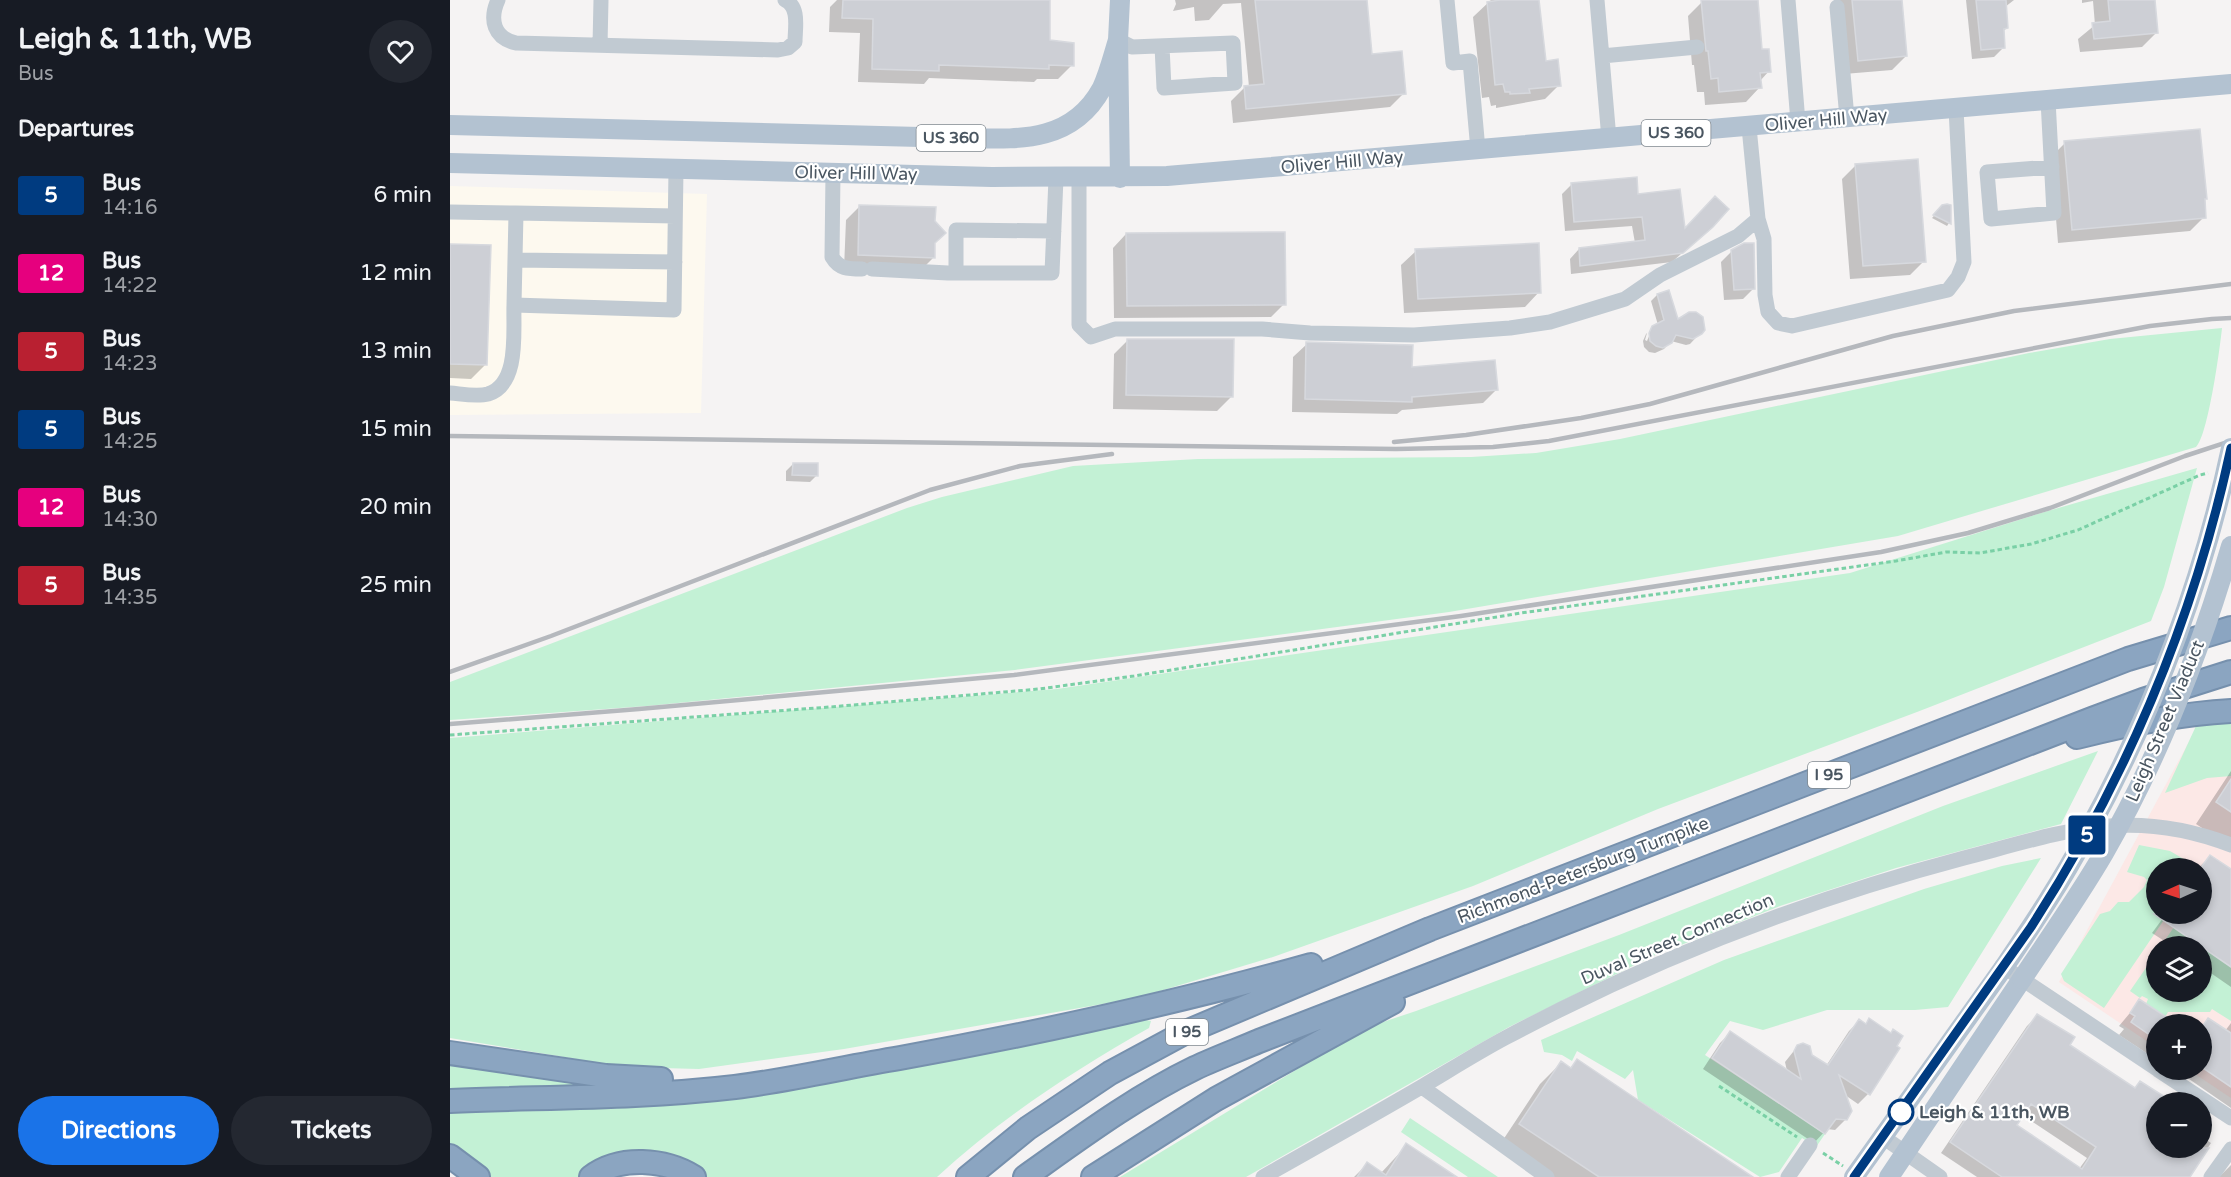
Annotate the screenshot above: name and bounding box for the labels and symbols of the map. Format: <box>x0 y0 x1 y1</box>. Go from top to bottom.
street label: Oliver Hill Way <box>1764 104 1889 136</box>
road number: US 360 <box>1642 120 1710 146</box>
road number: US 360 <box>916 125 986 151</box>
street label: Oliver Hill Way <box>1280 146 1405 178</box>
street label: Oliver Hill Way <box>794 161 918 185</box>
street label: Leigh Street Viaduct <box>2121 637 2209 805</box>
road number: I 95 <box>1808 762 1850 788</box>
street label: Richmond-Petersburg Turnpike <box>1454 812 1712 928</box>
line badge: 5 <box>2068 816 2106 854</box>
north arrow <box>2146 858 2212 924</box>
street label: Duval Street Connection <box>1577 888 1777 990</box>
road number: I 95 <box>1166 1019 1208 1045</box>
marker: Leigh & 11th, WB <box>1888 1099 1914 1125</box>
place label: Leigh & 11th, WB <box>1919 1101 2069 1123</box>

